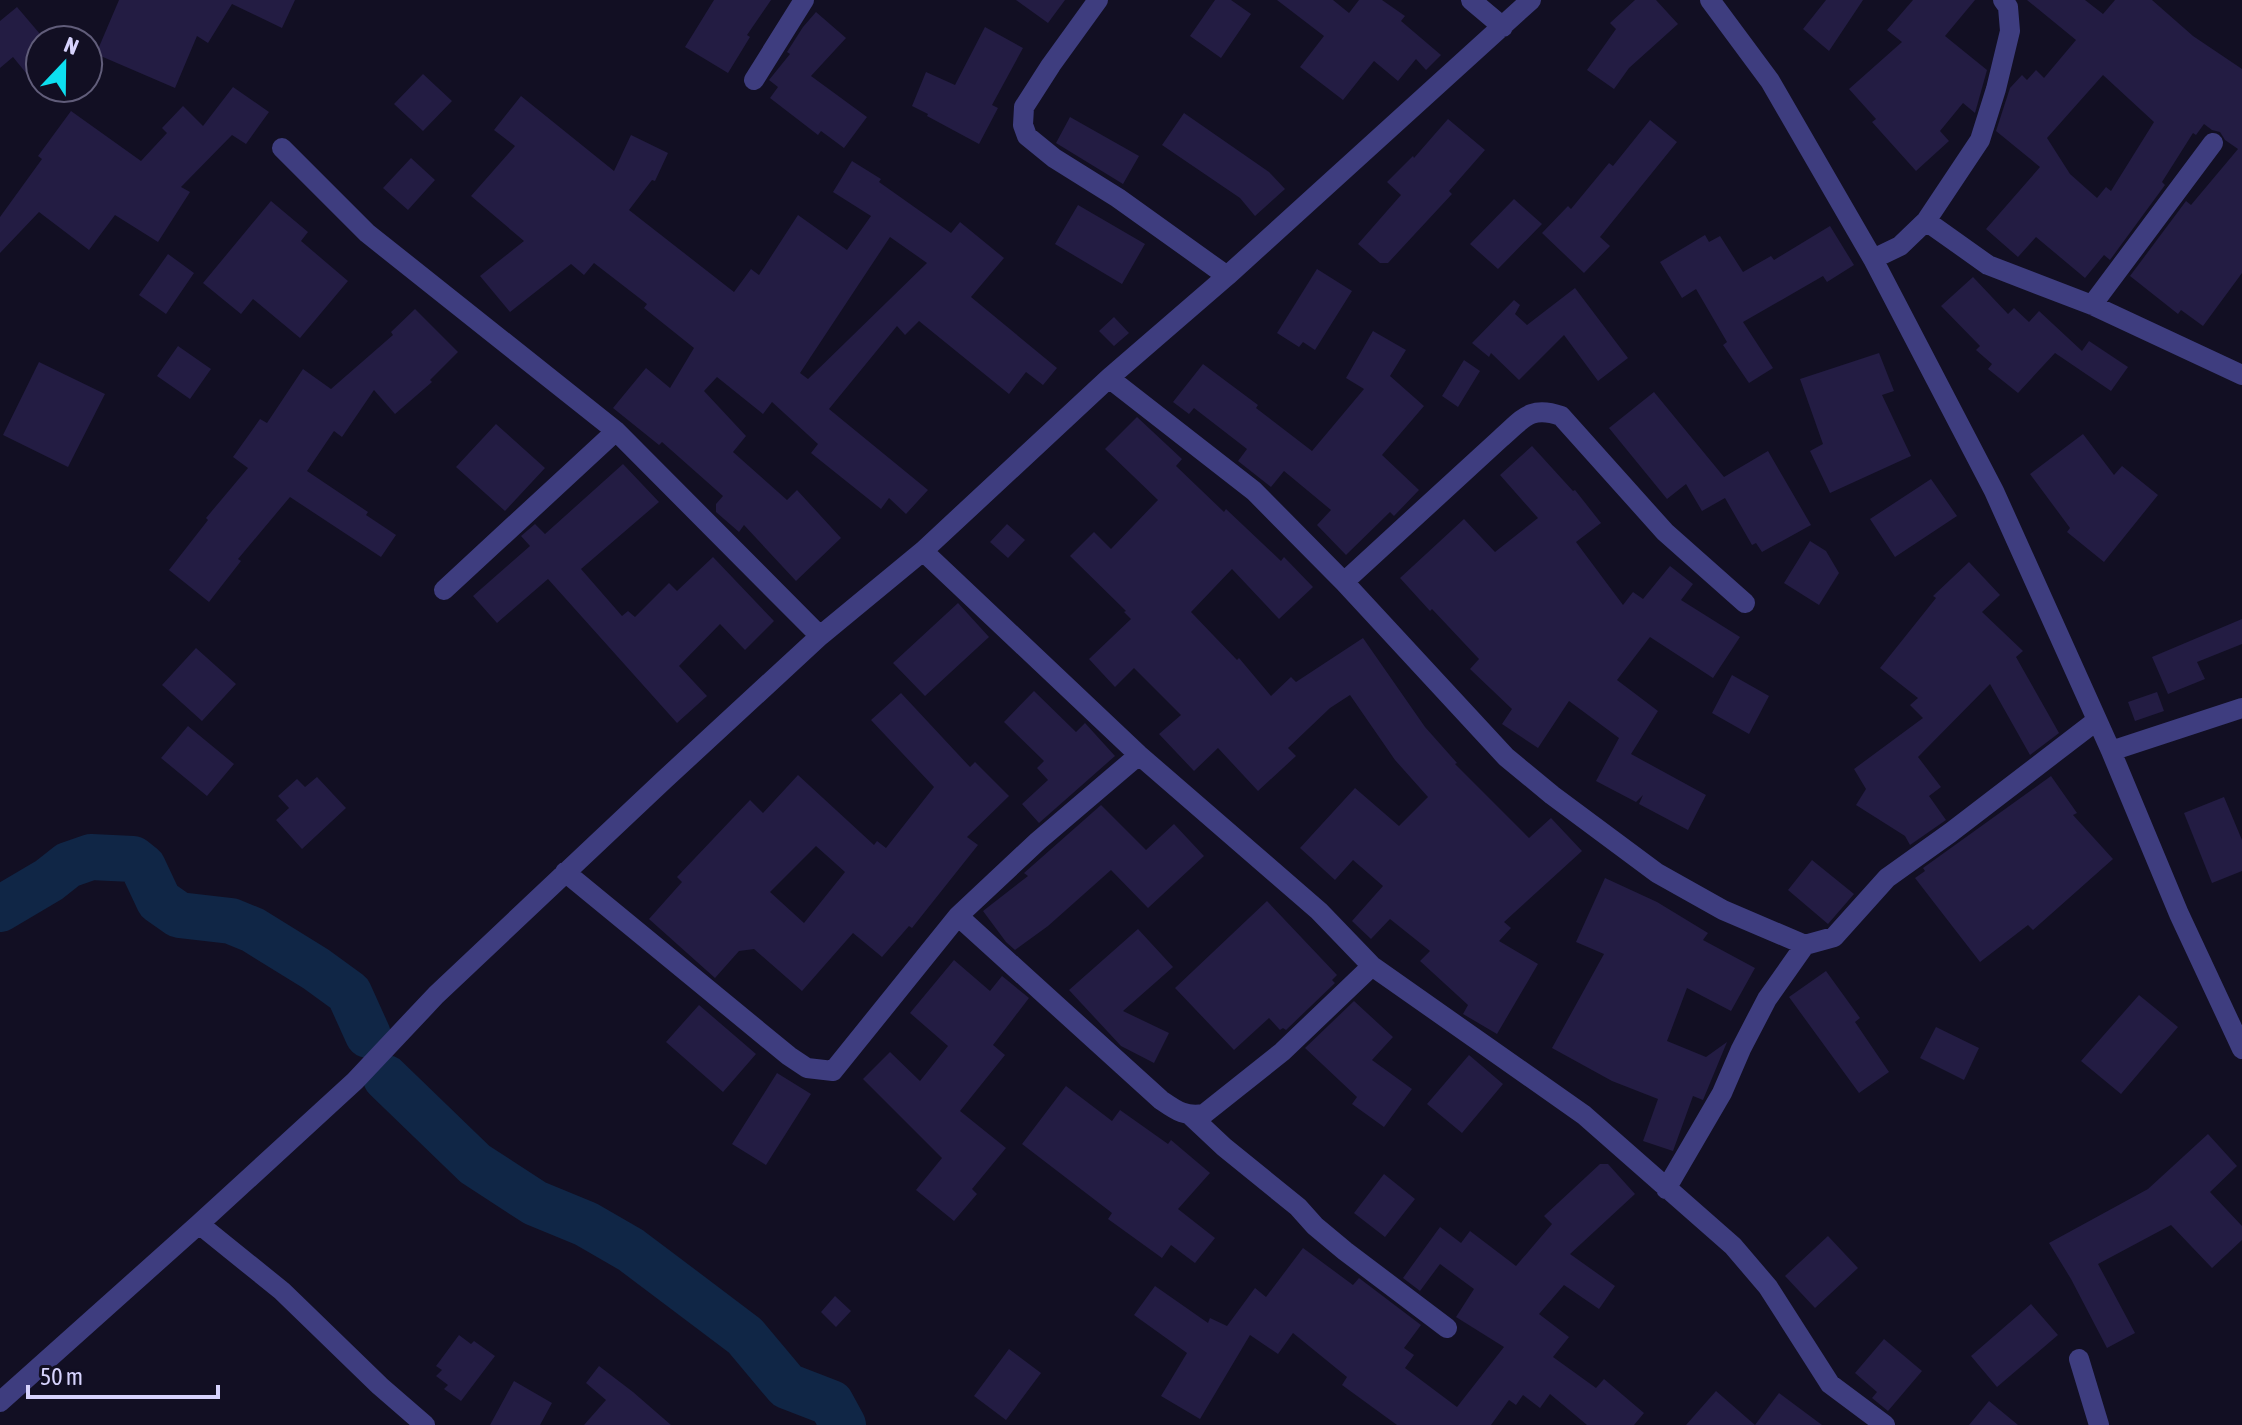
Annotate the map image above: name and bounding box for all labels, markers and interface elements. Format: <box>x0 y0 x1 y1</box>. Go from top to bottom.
north arrow <box>24 24 104 104</box>
text: N <box>61 31 82 60</box>
scale bar <box>28 1349 218 1399</box>
text: 50 m <box>40 1363 83 1390</box>

